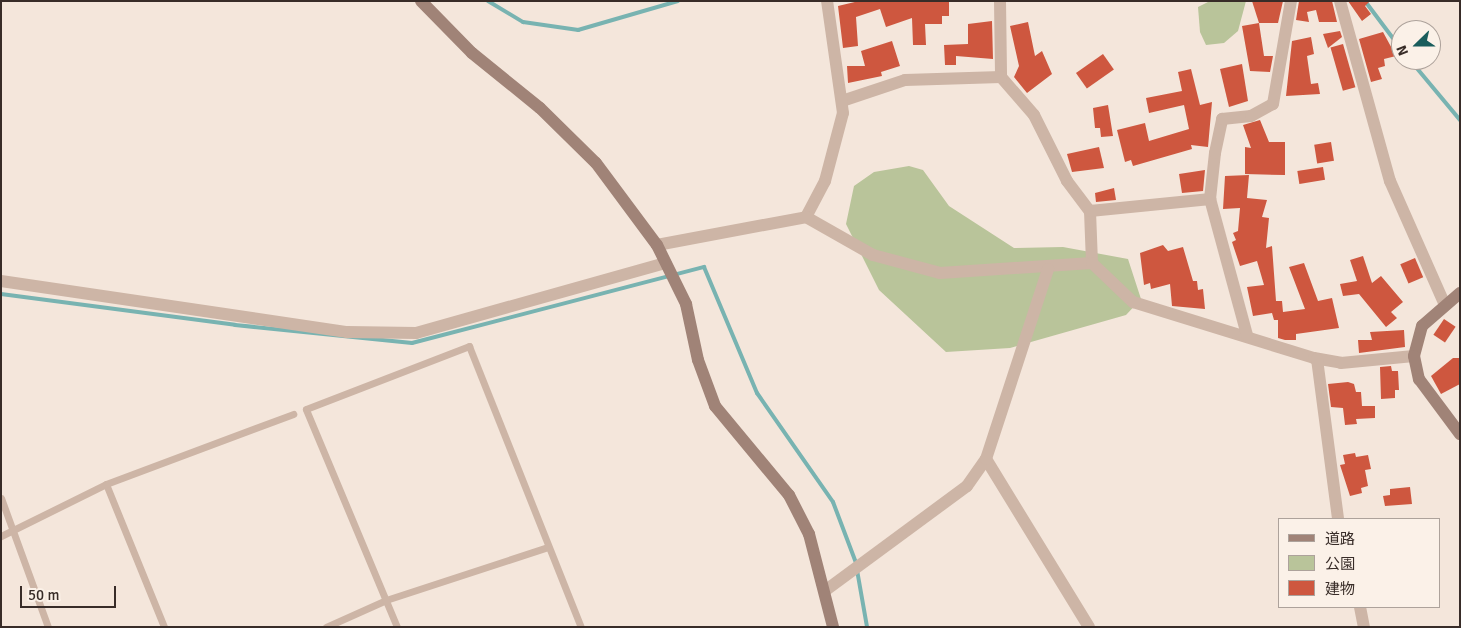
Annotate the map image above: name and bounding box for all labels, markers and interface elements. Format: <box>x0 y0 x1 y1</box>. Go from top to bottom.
north arrow <box>1391 20 1441 70</box>
text: N <box>1393 43 1412 58</box>
legend <box>1278 518 1441 608</box>
text: 道路 <box>1325 530 1355 548</box>
text: 公園 <box>1325 555 1355 573</box>
scale bar <box>22 576 119 608</box>
text: 建物 <box>1325 580 1355 598</box>
text: 50 m <box>28 586 59 604</box>

